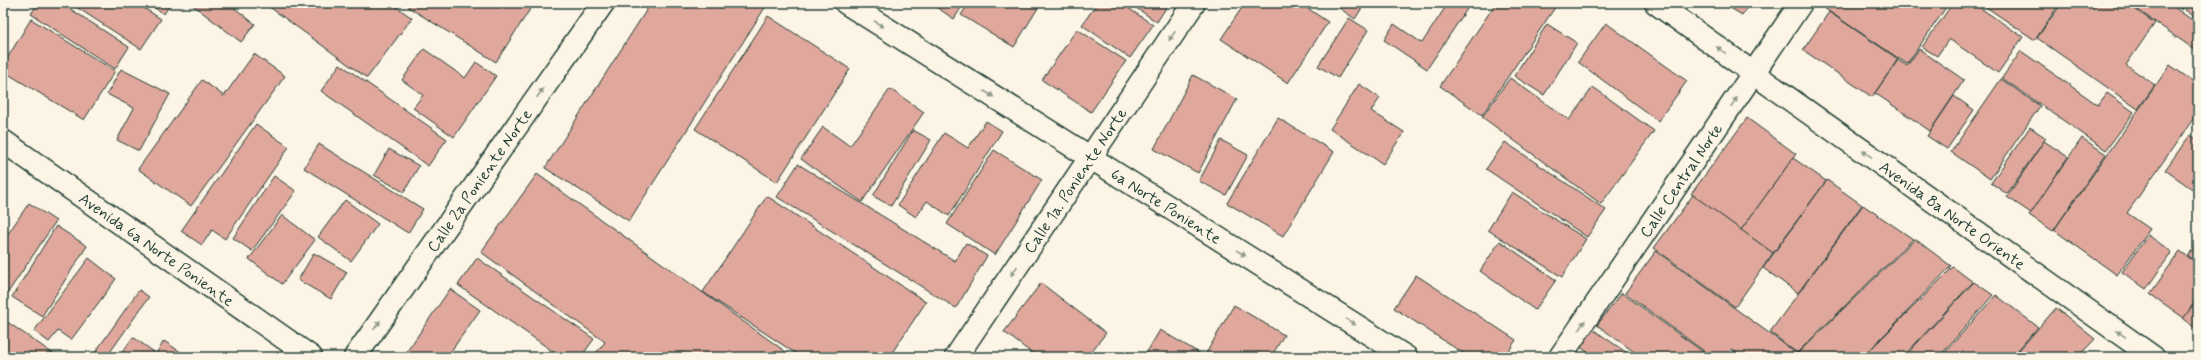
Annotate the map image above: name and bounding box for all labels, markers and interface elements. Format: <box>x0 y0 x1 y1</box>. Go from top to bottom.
one-way arrow <box>874 20 884 28</box>
one-way arrow <box>1168 30 1176 41</box>
one-way arrow <box>1716 46 1727 55</box>
one-way arrow <box>536 87 544 98</box>
one-way arrow <box>984 90 994 98</box>
one-way arrow <box>1730 96 1737 107</box>
street label: Calle 1a. Poniente Norte <box>1020 104 1133 258</box>
street label: Calle 2a Poniente Norte <box>423 105 538 257</box>
street label: Calle Central Norte <box>1635 119 1728 242</box>
one-way arrow <box>1861 150 1872 158</box>
street label: Avenida 8a Norte Oriente <box>1875 157 2029 275</box>
street label: 6a Norte Poniente <box>1106 164 1225 250</box>
street label: Avenida 6a Norte Poniente <box>74 188 238 312</box>
one-way arrow <box>1236 249 1246 257</box>
one-way arrow <box>1010 266 1018 277</box>
one-way arrow <box>1345 319 1357 326</box>
one-way arrow <box>373 320 381 330</box>
one-way arrow <box>1578 320 1586 330</box>
one-way arrow <box>2116 330 2126 338</box>

